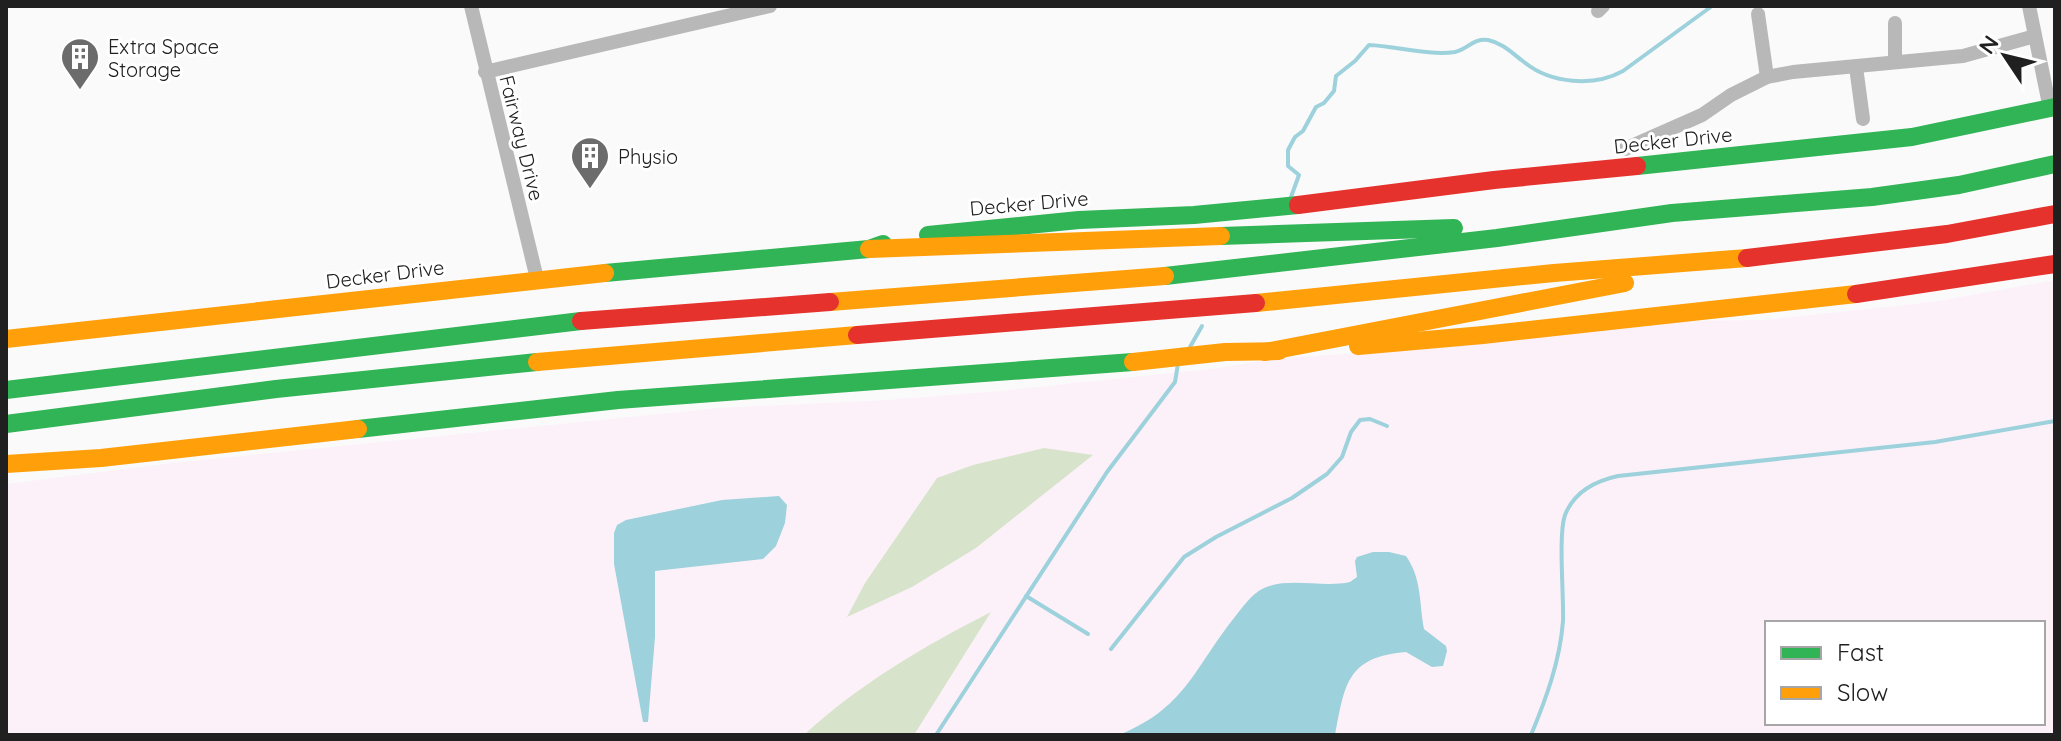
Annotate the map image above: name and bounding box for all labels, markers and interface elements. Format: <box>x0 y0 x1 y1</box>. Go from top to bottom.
north arrow <box>1965 16 2045 96</box>
text: N <box>1973 30 2005 59</box>
place label: Extra Space Storage <box>108 34 219 82</box>
building icon: Extra Space Storage <box>59 36 101 91</box>
street label: Fairway Drive <box>494 73 550 203</box>
street label: Decker Drive <box>1612 121 1734 159</box>
building icon: Physio <box>569 135 611 190</box>
place label: Physio <box>618 144 678 169</box>
street label: Decker Drive <box>969 185 1089 221</box>
street label: Decker Drive <box>324 254 446 294</box>
legend <box>1765 621 2045 725</box>
text: Fast <box>1837 637 1884 667</box>
text: Slow <box>1837 677 1888 707</box>

